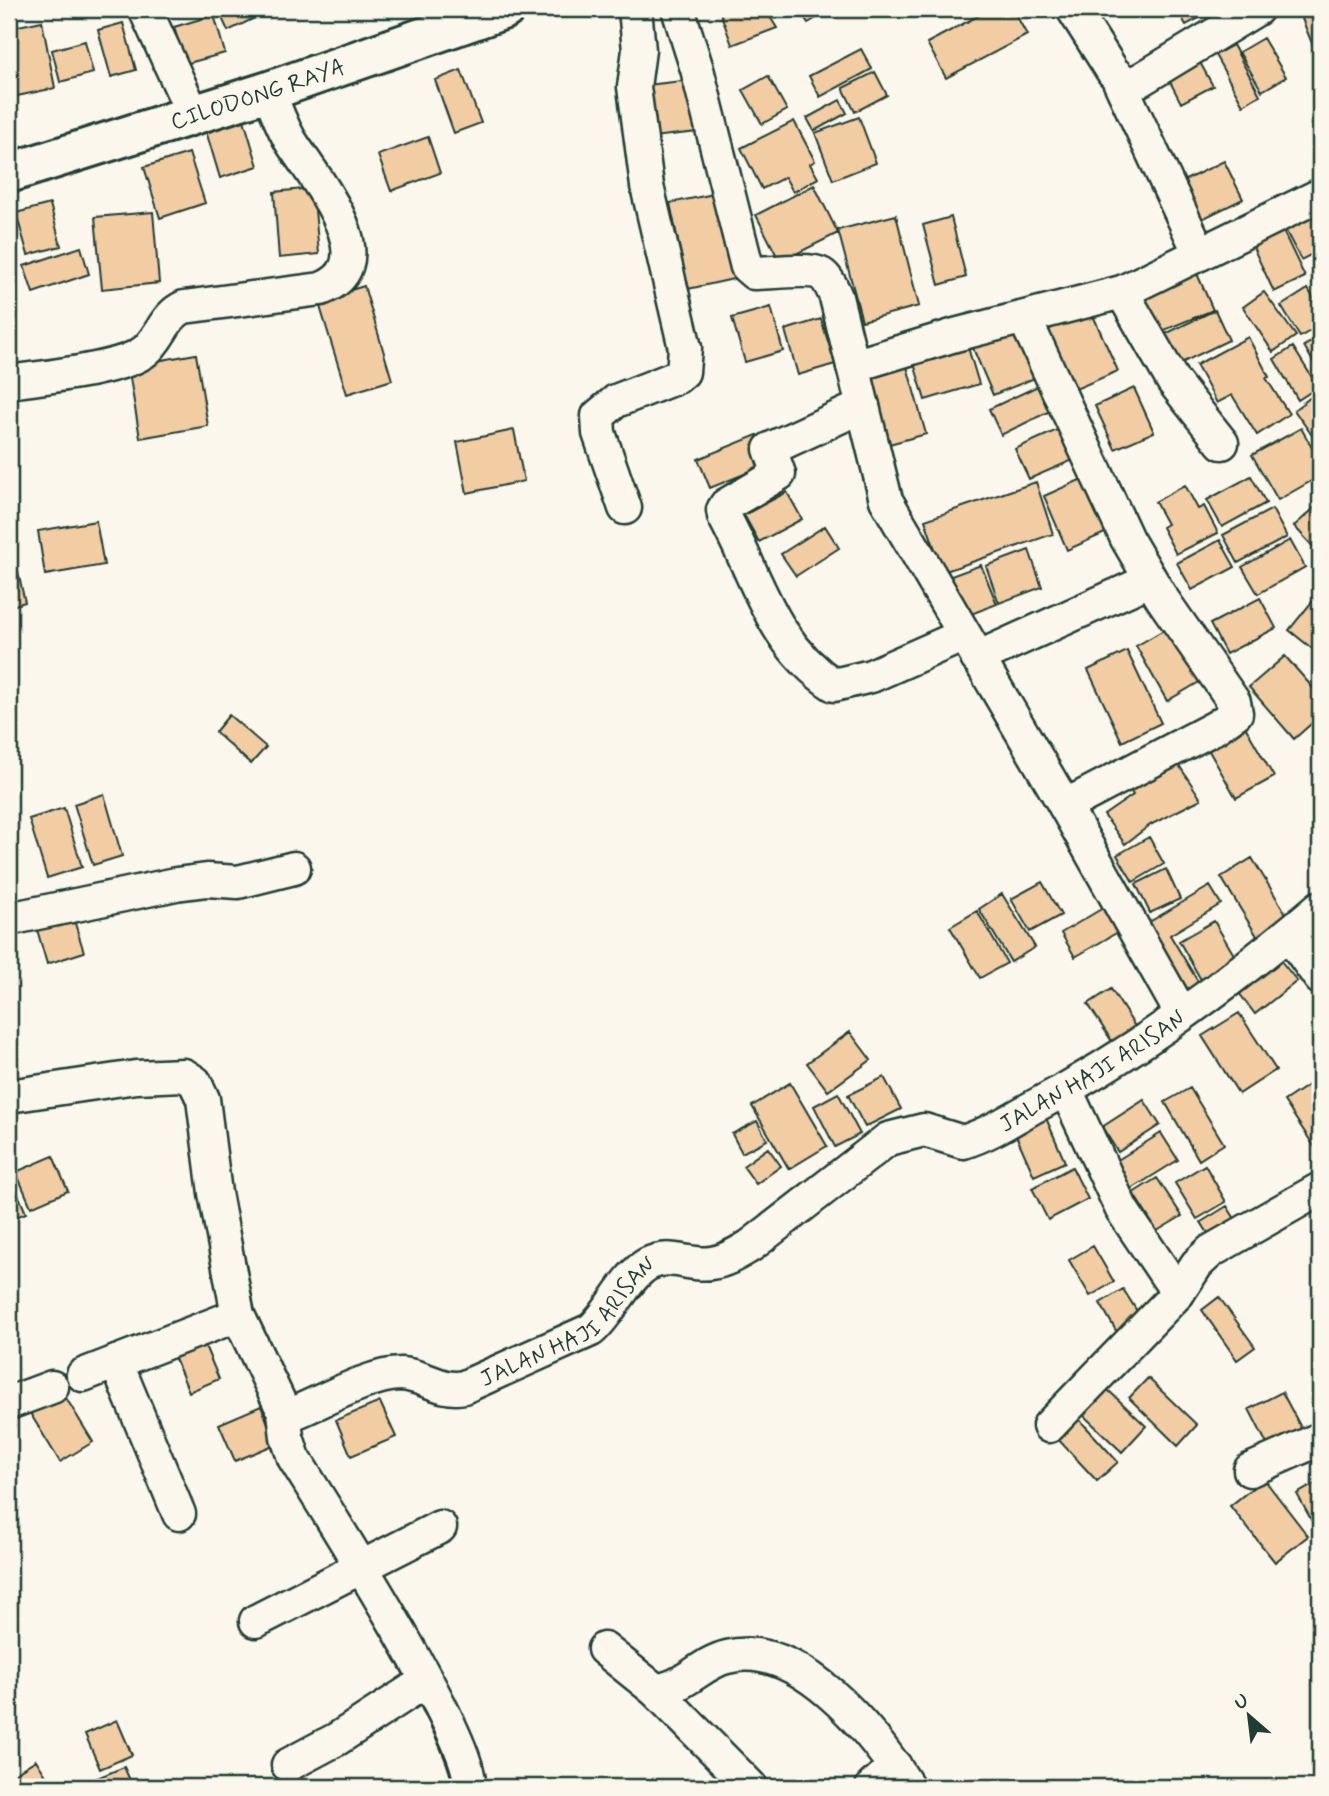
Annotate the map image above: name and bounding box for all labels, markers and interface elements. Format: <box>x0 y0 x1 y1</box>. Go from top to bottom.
street label: CILODONG RAYA <box>167 53 349 138</box>
street label: JALAN HAJI ARISAN <box>994 1004 1192 1140</box>
street label: JALAN HAJI ARISAN <box>476 1251 661 1395</box>
north arrow <box>1214 1680 1284 1750</box>
text: U <box>1230 1688 1253 1716</box>

